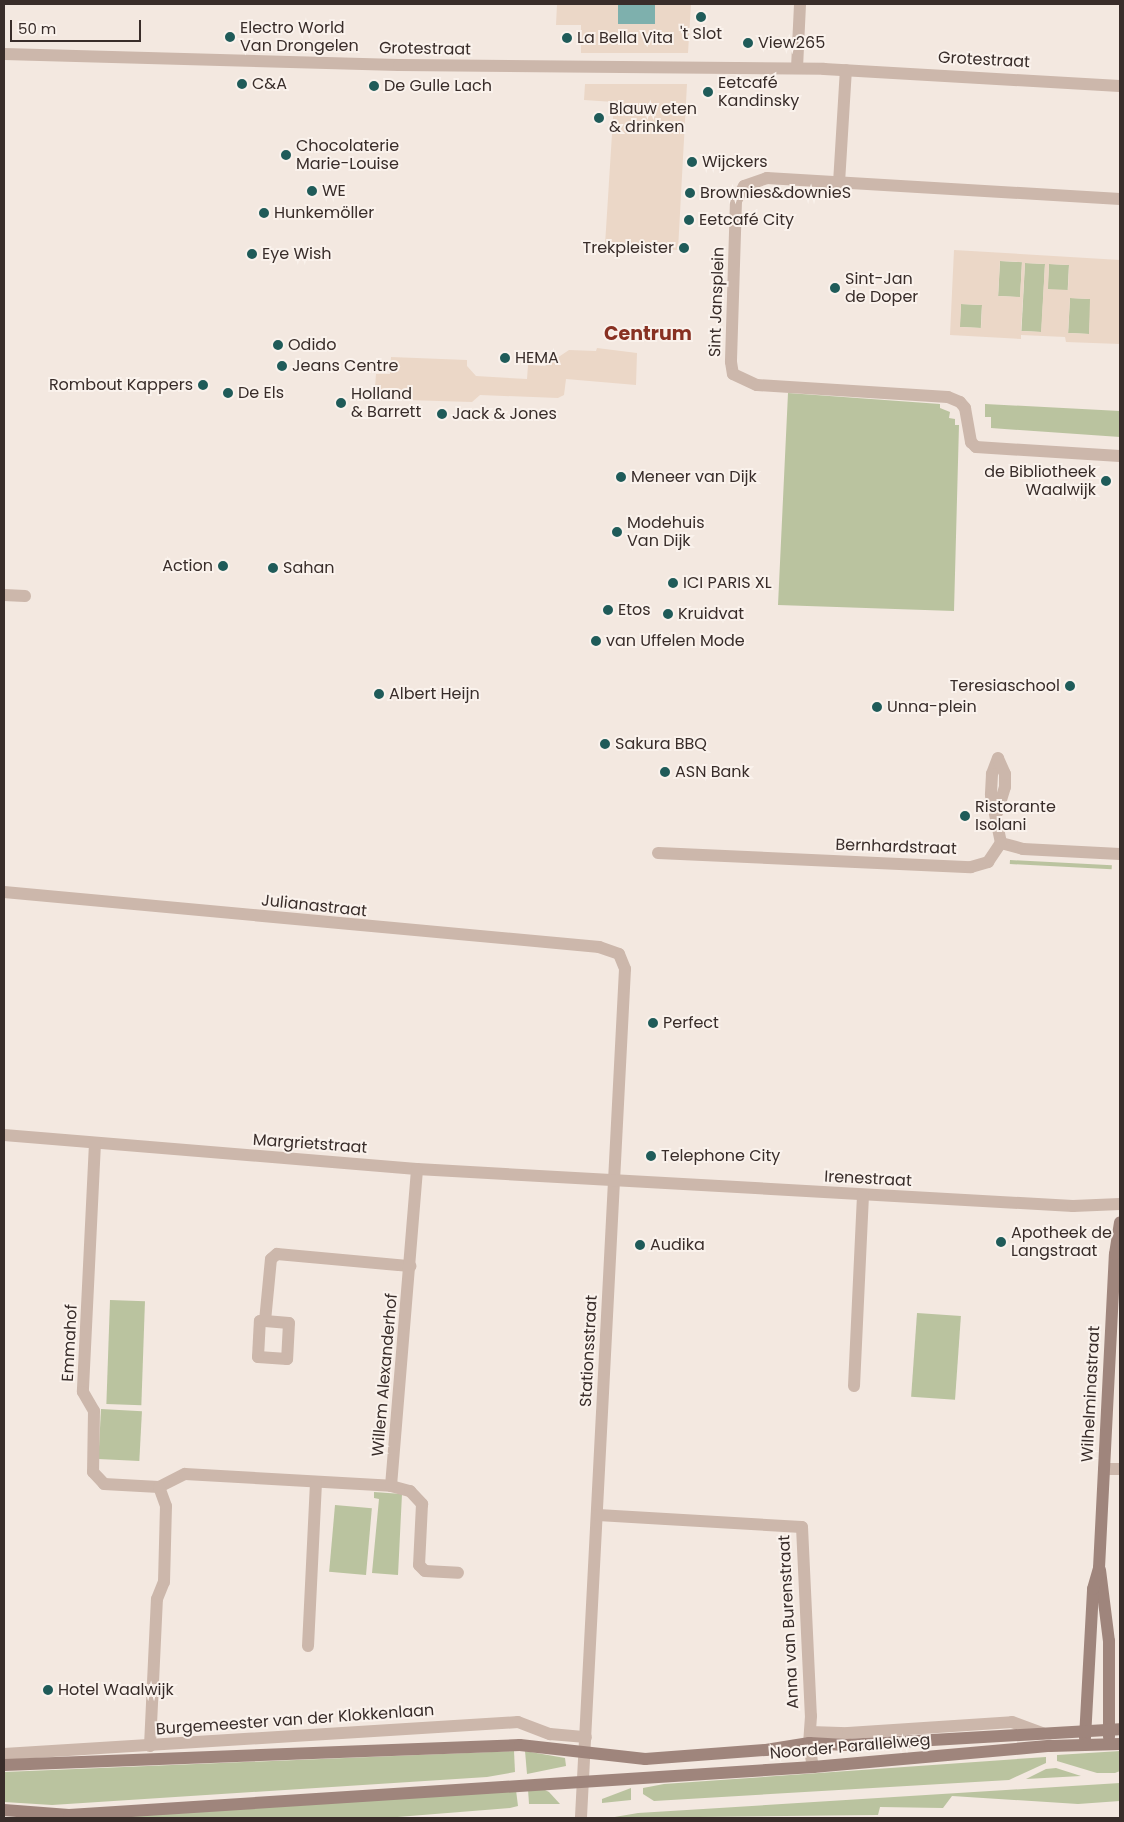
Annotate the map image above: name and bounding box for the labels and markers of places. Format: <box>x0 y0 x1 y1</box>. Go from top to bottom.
marker: 't Slot <box>695 11 707 23</box>
place label: Electro World Van Drongelen <box>240 18 359 56</box>
place label: 't Slot <box>680 24 722 44</box>
place label: La Bella Vita <box>577 28 673 48</box>
marker: Electro World Van Drongelen <box>224 31 236 43</box>
marker: La Bella Vita <box>561 32 573 44</box>
place label: View265 <box>758 33 825 53</box>
marker: View265 <box>742 37 754 49</box>
place label: Eetcafé Kandinsky <box>718 73 799 111</box>
place label: C&A <box>252 74 287 94</box>
place label: De Gulle Lach <box>384 76 492 96</box>
marker: C&A <box>236 78 248 90</box>
marker: De Gulle Lach <box>368 80 380 92</box>
marker: Eetcafé Kandinsky <box>702 86 714 98</box>
place label: Blauw eten & drinken <box>609 99 697 137</box>
marker: Blauw eten & drinken <box>593 112 605 124</box>
place label: Chocolaterie Marie-Louise <box>296 136 399 174</box>
marker: Chocolaterie Marie-Louise <box>280 149 292 161</box>
place label: Wijckers <box>702 152 768 172</box>
marker: Wijckers <box>686 156 698 168</box>
place label: WE <box>322 181 346 201</box>
place label: Brownies&downieS <box>700 183 851 203</box>
marker: WE <box>306 185 318 197</box>
marker: Brownies&downieS <box>684 187 696 199</box>
place label: Hunkemöller <box>274 203 374 223</box>
marker: Hunkemöller <box>258 207 270 219</box>
place label: Eetcafé City <box>699 210 794 230</box>
marker: Eetcafé City <box>683 214 695 226</box>
place label: Trekpleister <box>583 238 674 258</box>
marker: Trekpleister <box>678 242 690 254</box>
place label: Eye Wish <box>262 244 332 264</box>
marker: Eye Wish <box>246 248 258 260</box>
place label: Sint-Jan de Doper <box>845 269 918 307</box>
marker: Sint-Jan de Doper <box>829 282 841 294</box>
place label: Odido <box>288 335 336 355</box>
marker: Odido <box>272 339 284 351</box>
place label: HEMA <box>515 348 559 368</box>
marker: HEMA <box>499 352 511 364</box>
place label: Jeans Centre <box>292 356 398 376</box>
marker: Jeans Centre <box>276 360 288 372</box>
place label: Rombout Kappers <box>49 375 193 395</box>
marker: Rombout Kappers <box>197 379 209 391</box>
place label: De Els <box>238 383 284 403</box>
place label: Holland & Barrett <box>351 384 421 422</box>
marker: De Els <box>222 387 234 399</box>
marker: Holland & Barrett <box>335 397 347 409</box>
place label: Jack & Jones <box>452 404 557 424</box>
marker: Jack & Jones <box>436 408 448 420</box>
place label: de Bibliotheek Waalwijk <box>984 462 1096 500</box>
place label: Meneer van Dijk <box>631 467 757 487</box>
marker: Meneer van Dijk <box>615 471 627 483</box>
marker: de Bibliotheek Waalwijk <box>1100 475 1112 487</box>
place label: Modehuis Van Dijk <box>627 513 705 551</box>
marker: Modehuis Van Dijk <box>611 526 623 538</box>
place label: Action <box>162 556 213 576</box>
place label: Sahan <box>283 558 335 578</box>
marker: Action <box>217 560 229 572</box>
marker: Sahan <box>267 562 279 574</box>
place label: ICI PARIS XL <box>683 573 772 593</box>
marker: ICI PARIS XL <box>667 577 679 589</box>
place label: Etos <box>618 600 651 620</box>
marker: Etos <box>602 604 614 616</box>
place label: Kruidvat <box>678 604 744 624</box>
marker: Kruidvat <box>662 608 674 620</box>
place label: van Uffelen Mode <box>606 631 745 651</box>
marker: van Uffelen Mode <box>590 635 602 647</box>
place label: Teresiaschool <box>950 676 1060 696</box>
marker: Teresiaschool <box>1064 680 1076 692</box>
place label: Albert Heijn <box>389 684 480 704</box>
marker: Albert Heijn <box>373 688 385 700</box>
place label: Unna-plein <box>887 697 977 717</box>
marker: Unna-plein <box>871 701 883 713</box>
place label: Sakura BBQ <box>615 734 707 754</box>
marker: Sakura BBQ <box>599 738 611 750</box>
place label: ASN Bank <box>675 762 750 782</box>
marker: ASN Bank <box>659 766 671 778</box>
place label: Ristorante Isolani <box>975 797 1056 835</box>
marker: Ristorante Isolani <box>959 810 971 822</box>
place label: Perfect <box>663 1013 719 1033</box>
marker: Perfect <box>647 1017 659 1029</box>
place label: Telephone City <box>661 1146 780 1166</box>
marker: Telephone City <box>645 1150 657 1162</box>
place label: Apotheek de Langstraat <box>1011 1223 1112 1261</box>
place label: Audika <box>650 1235 705 1255</box>
marker: Apotheek de Langstraat <box>995 1236 1007 1248</box>
marker: Audika <box>634 1239 646 1251</box>
place label: Hotel Waalwijk <box>58 1680 174 1700</box>
marker: Hotel Waalwijk <box>42 1684 54 1696</box>

